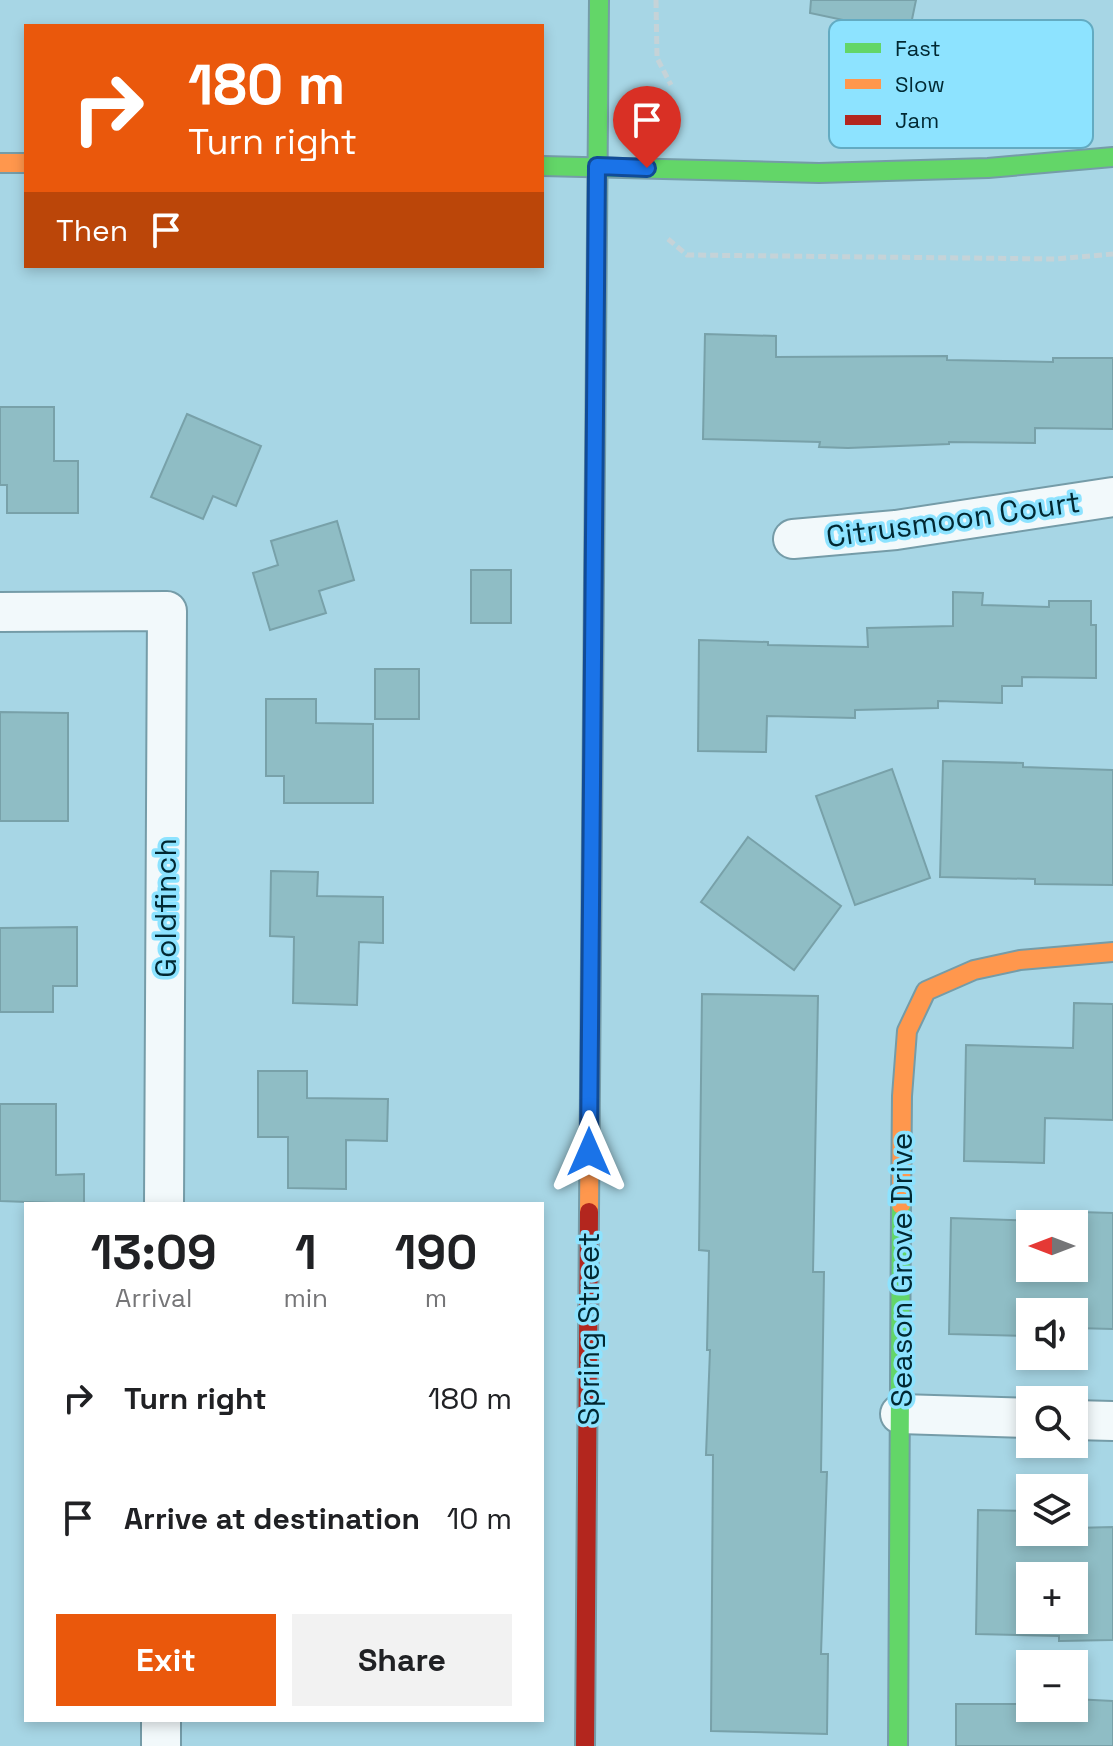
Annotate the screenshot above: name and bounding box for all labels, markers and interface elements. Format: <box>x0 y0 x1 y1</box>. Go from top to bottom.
legend <box>829 20 1093 148</box>
text: Fast <box>895 34 941 62</box>
text: 180 m <box>188 49 345 120</box>
icon: right <box>56 56 160 160</box>
text: Slow <box>895 70 945 98</box>
pin <box>613 86 681 168</box>
icon: arrive <box>625 98 669 142</box>
text: Jam <box>895 106 939 134</box>
text: Turn right <box>188 119 357 165</box>
icon: arrive <box>144 208 188 252</box>
text: Then <box>56 211 128 250</box>
street label: Citrusmoon Court <box>823 482 1083 556</box>
street label: Goldfinch <box>146 838 185 978</box>
position arrow <box>547 1110 631 1194</box>
street label: Season Grove Drive <box>882 1132 921 1408</box>
north arrow <box>1016 1210 1088 1282</box>
map controls <box>1016 1210 1088 1722</box>
text: 13:09 <box>91 1222 217 1283</box>
text: 1 <box>295 1222 317 1283</box>
text: 190 <box>395 1222 477 1283</box>
street label: Spring Street <box>569 1232 608 1426</box>
text: Arrival <box>115 1281 192 1315</box>
text: min <box>283 1281 328 1315</box>
text: m <box>425 1281 447 1315</box>
button: sound <box>1016 1298 1088 1370</box>
icon: right <box>56 1376 100 1420</box>
text: Turn right <box>124 1379 267 1418</box>
text: 180 m <box>428 1379 512 1418</box>
button: search <box>1016 1386 1088 1458</box>
button: layers <box>1016 1474 1088 1546</box>
icon: arrive <box>56 1496 100 1540</box>
text: Arrive at destination <box>124 1499 420 1538</box>
text: 10 m <box>447 1499 512 1538</box>
button: + <box>1016 1562 1088 1634</box>
button: Exit <box>56 1614 276 1706</box>
button: Share <box>292 1614 512 1706</box>
button: − <box>1016 1650 1088 1722</box>

